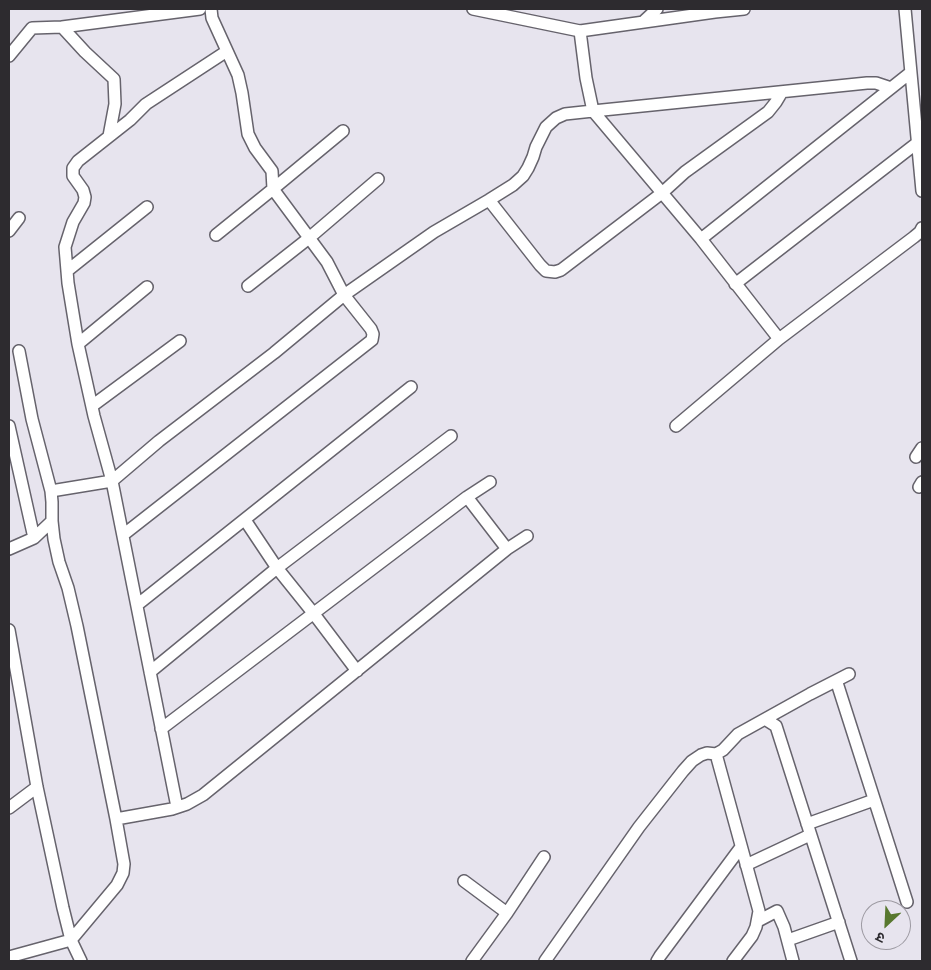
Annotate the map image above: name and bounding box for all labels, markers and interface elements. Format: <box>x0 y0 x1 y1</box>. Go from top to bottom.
north arrow <box>861 900 911 950</box>
text: उ <box>872 928 888 948</box>

